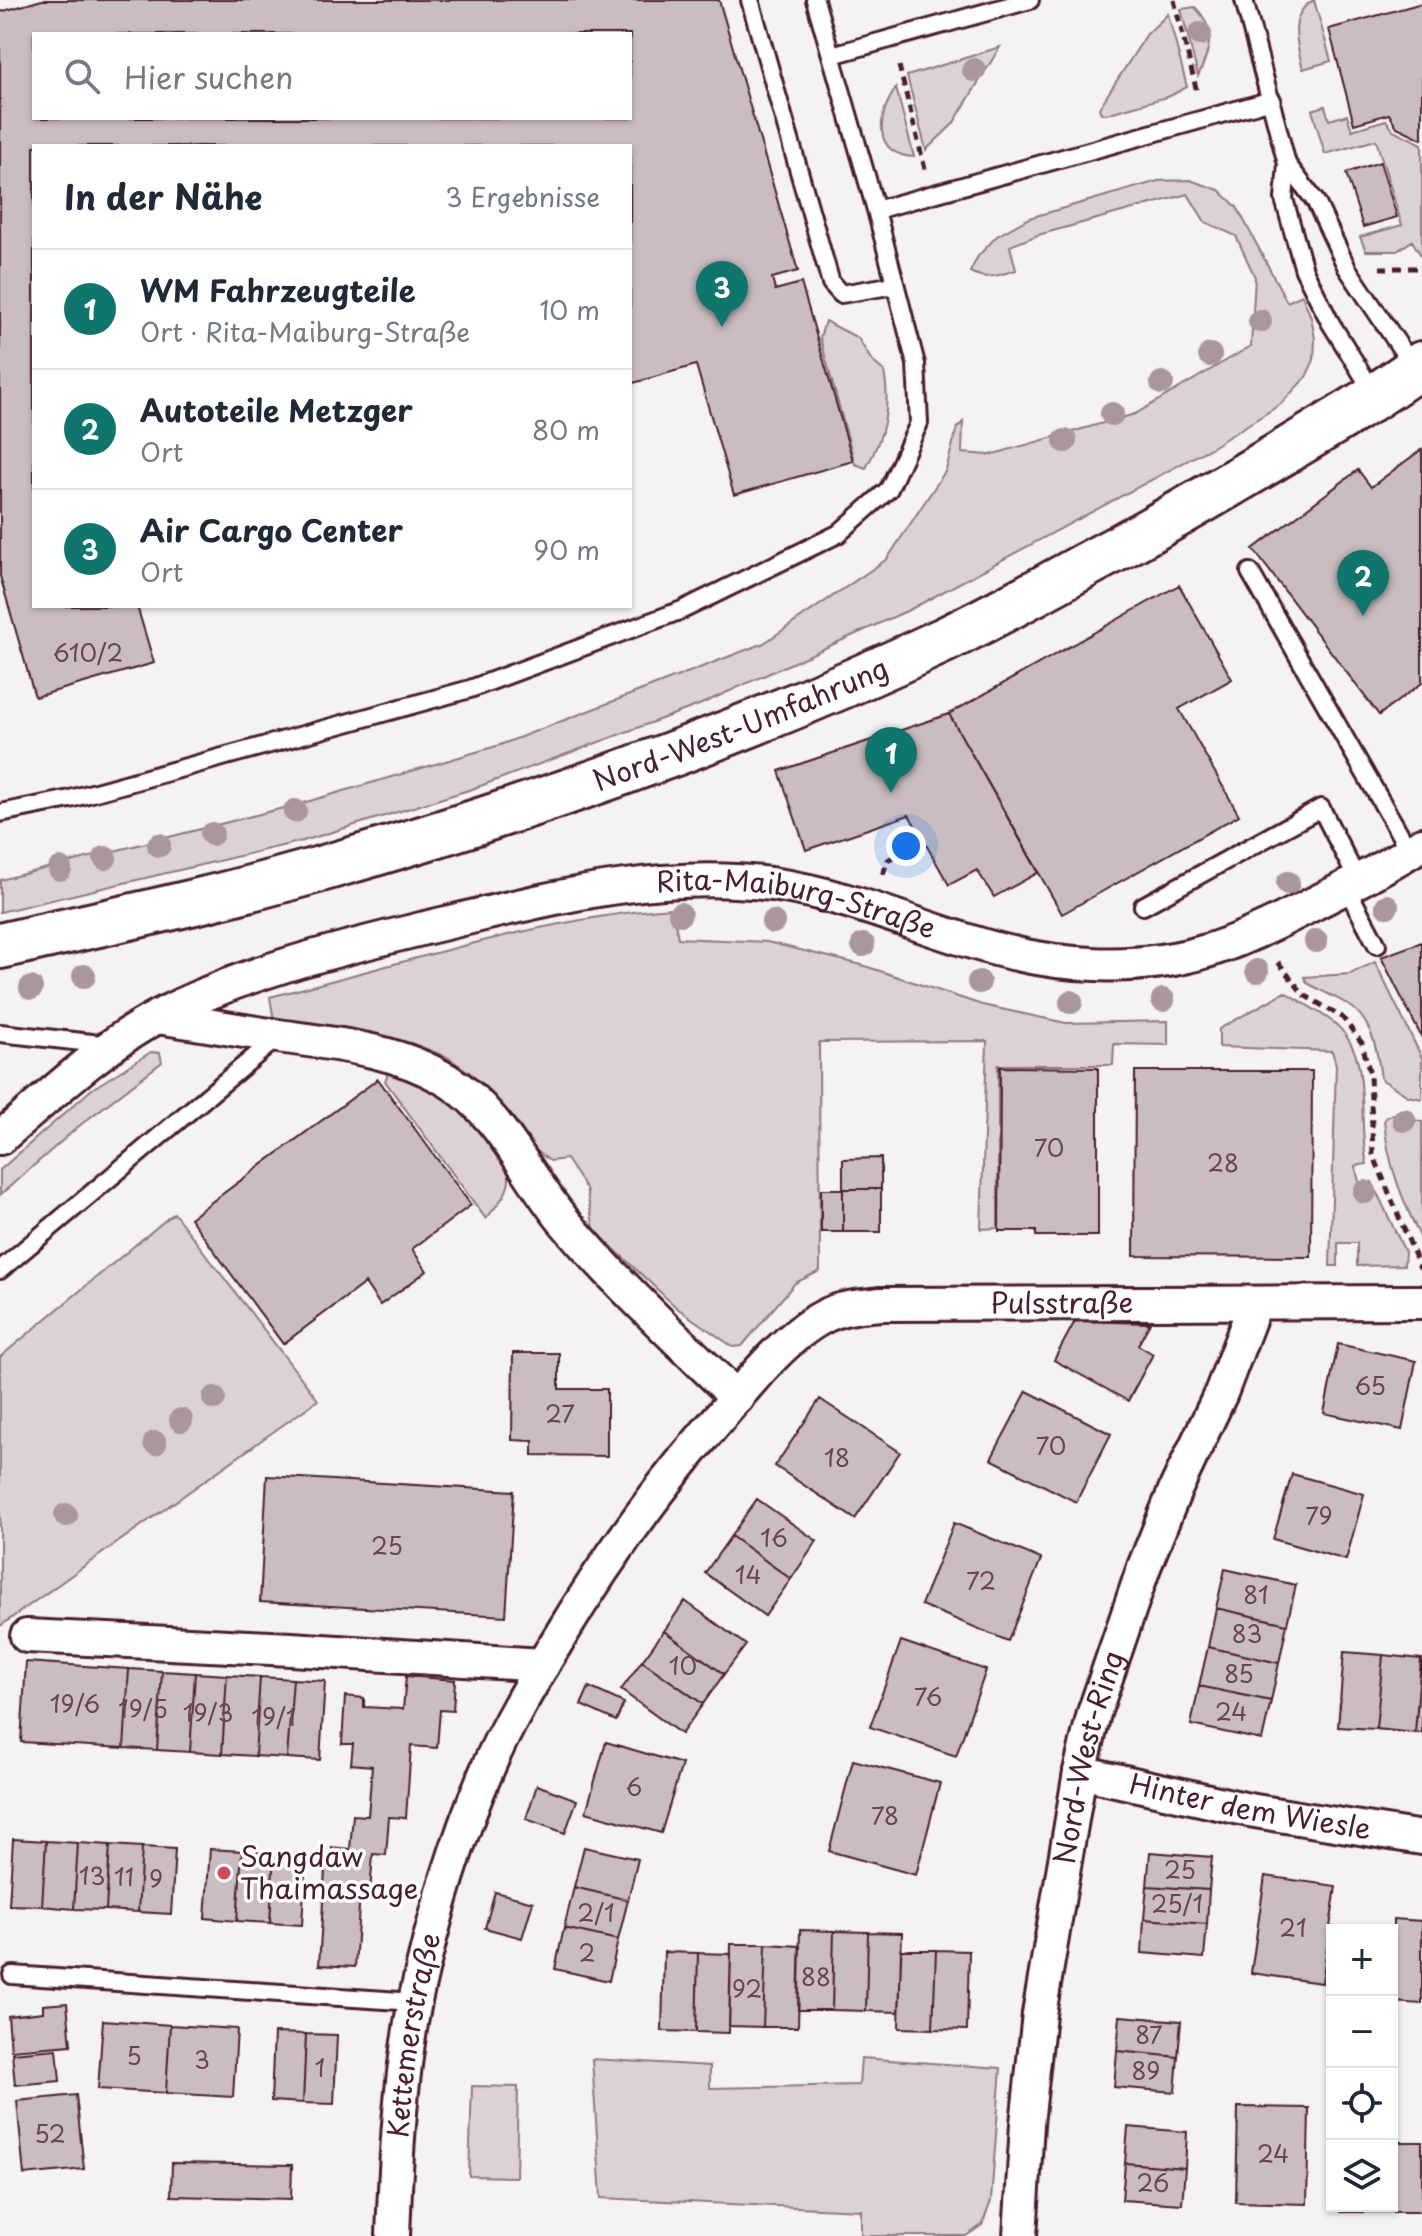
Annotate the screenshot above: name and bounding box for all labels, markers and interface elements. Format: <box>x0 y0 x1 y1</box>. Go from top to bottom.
search box <box>32 32 632 120</box>
icon: search <box>60 54 104 98</box>
text: Hier suchen <box>124 54 293 99</box>
text: In der Nähe <box>64 170 262 222</box>
text: 3 Ergebnisse <box>445 177 600 216</box>
pin: 3 <box>696 261 748 327</box>
text: WM Fahrzeugteile <box>140 267 416 312</box>
text: 1 <box>84 290 96 329</box>
text: 10 m <box>539 290 600 329</box>
text: Ort · Rita-Maiburg-Straße <box>140 312 470 351</box>
text: Autoteile Metzger <box>140 387 413 432</box>
text: 2 <box>81 410 99 449</box>
text: 80 m <box>532 410 600 449</box>
text: Ort <box>140 432 183 471</box>
text: Air Cargo Center <box>140 507 403 552</box>
text: 3 <box>81 530 99 569</box>
text: 90 m <box>533 530 600 569</box>
pin: 2 <box>1337 550 1389 616</box>
text: Ort <box>140 552 183 591</box>
house number: 610/2 <box>53 634 123 670</box>
street label: Nord-West-Umfahrung <box>587 646 895 801</box>
pin: 1 <box>865 727 917 793</box>
your location <box>886 826 926 866</box>
street label: Rita-Maiburg-Straße <box>654 857 942 949</box>
house number: 70 <box>1034 1129 1064 1165</box>
house number: 28 <box>1207 1144 1239 1180</box>
street label: Pulsstraße <box>990 1280 1133 1324</box>
house number: 65 <box>1354 1367 1386 1403</box>
house number: 27 <box>545 1395 575 1431</box>
house number: 70 <box>1036 1427 1066 1463</box>
house number: 18 <box>824 1439 850 1475</box>
house number: 79 <box>1305 1497 1333 1533</box>
house number: 16 <box>760 1519 788 1555</box>
house number: 25 <box>371 1527 403 1563</box>
house number: 14 <box>735 1556 761 1592</box>
house number: 72 <box>966 1562 996 1598</box>
house number: 81 <box>1243 1576 1269 1612</box>
house number: 83 <box>1232 1615 1262 1651</box>
street label: Nord-West-Ring <box>1042 1645 1134 1868</box>
house number: 10 <box>669 1647 697 1683</box>
house number: 85 <box>1224 1655 1254 1691</box>
house number: 76 <box>914 1678 942 1714</box>
house number: 19/6 <box>50 1685 100 1721</box>
house number: 19/5 <box>118 1690 168 1726</box>
house number: 24 <box>1215 1693 1247 1729</box>
house number: 19/3 <box>183 1694 233 1730</box>
house number: 19/1 <box>251 1698 297 1734</box>
street label: Hinter dem Wiesle <box>1126 1761 1375 1849</box>
house number: 6 <box>626 1768 642 1804</box>
house number: 78 <box>871 1797 899 1833</box>
place label: Sangdaw Thaimassage <box>240 1834 418 1909</box>
house number: 25 <box>1164 1851 1196 1887</box>
house number: 13 <box>79 1857 105 1893</box>
house number: 11 <box>114 1858 134 1894</box>
house number: 9 <box>149 1860 163 1896</box>
marker: Sangdaw Thaimassage <box>215 1864 233 1882</box>
house number: 25/1 <box>1151 1885 1203 1921</box>
house number: 2/1 <box>577 1894 615 1930</box>
house number: 21 <box>1279 1909 1307 1945</box>
map controls <box>1326 1924 1398 2212</box>
button: + <box>1326 1924 1398 1996</box>
street label: Kettemerstraße <box>375 1928 451 2140</box>
house number: 2 <box>579 1934 596 1970</box>
house number: 88 <box>801 1958 831 1994</box>
house number: 92 <box>732 1970 762 2006</box>
button: − <box>1326 1996 1398 2068</box>
house number: 87 <box>1135 2016 1163 2052</box>
house number: 5 <box>126 2037 142 2073</box>
house number: 3 <box>194 2041 210 2077</box>
house number: 1 <box>315 2049 325 2085</box>
house number: 89 <box>1132 2052 1160 2088</box>
button: locate <box>1326 2068 1398 2140</box>
house number: 52 <box>34 2115 66 2151</box>
house number: 24 <box>1257 2135 1289 2171</box>
button: layers <box>1326 2140 1398 2212</box>
house number: 26 <box>1137 2164 1169 2200</box>

